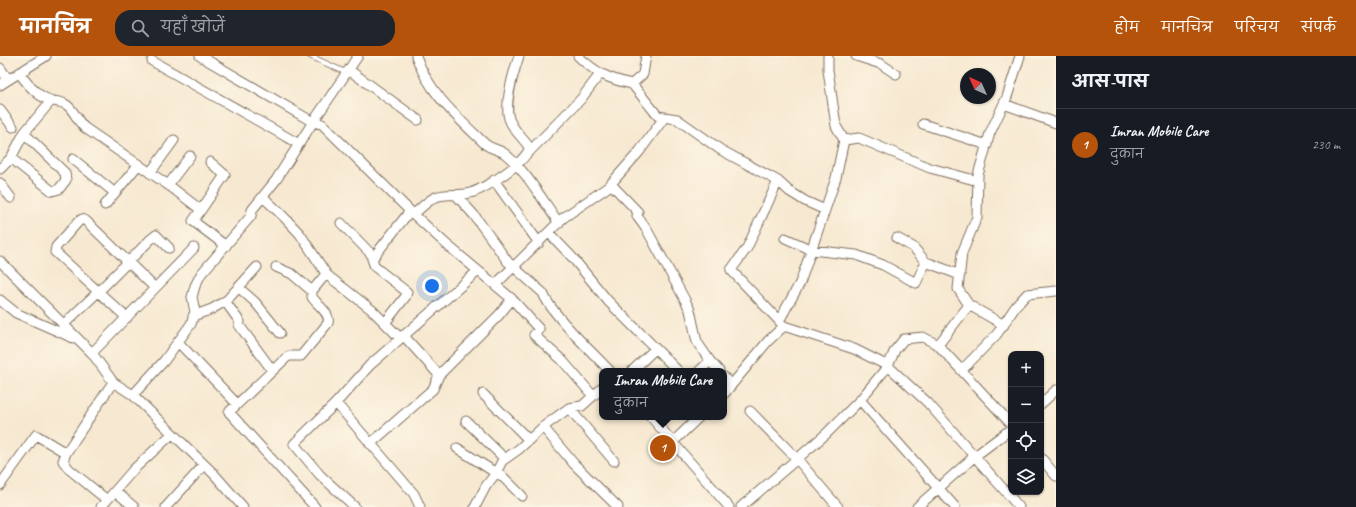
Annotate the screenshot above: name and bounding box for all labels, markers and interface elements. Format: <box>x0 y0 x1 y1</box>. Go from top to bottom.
search box <box>115 10 395 46</box>
text: मानचित्र <box>20 15 91 39</box>
icon: search <box>129 17 151 39</box>
text: यहाँ खोजें <box>161 18 225 37</box>
text: होम <box>1115 19 1139 36</box>
text: मानचित्र <box>1161 19 1213 36</box>
text: परिचय <box>1235 19 1279 36</box>
text: संपर्क <box>1301 19 1336 36</box>
north arrow <box>960 68 996 104</box>
text: आस-पास <box>1072 71 1148 92</box>
text: Imran Mobile Care <box>1110 122 1208 141</box>
text: 1 <box>1082 137 1088 153</box>
text: 230 m <box>1312 137 1340 153</box>
text: दुकान <box>1110 146 1144 162</box>
your location <box>422 276 442 296</box>
map controls <box>1008 351 1044 495</box>
button: + <box>1008 351 1044 387</box>
popup <box>599 368 727 420</box>
text: Imran Mobile Care <box>614 371 712 390</box>
button: − <box>1008 387 1044 423</box>
text: दुकान <box>614 395 648 411</box>
button: locate <box>1008 423 1044 459</box>
pin: 1 <box>650 433 676 463</box>
button: layers <box>1008 459 1044 495</box>

